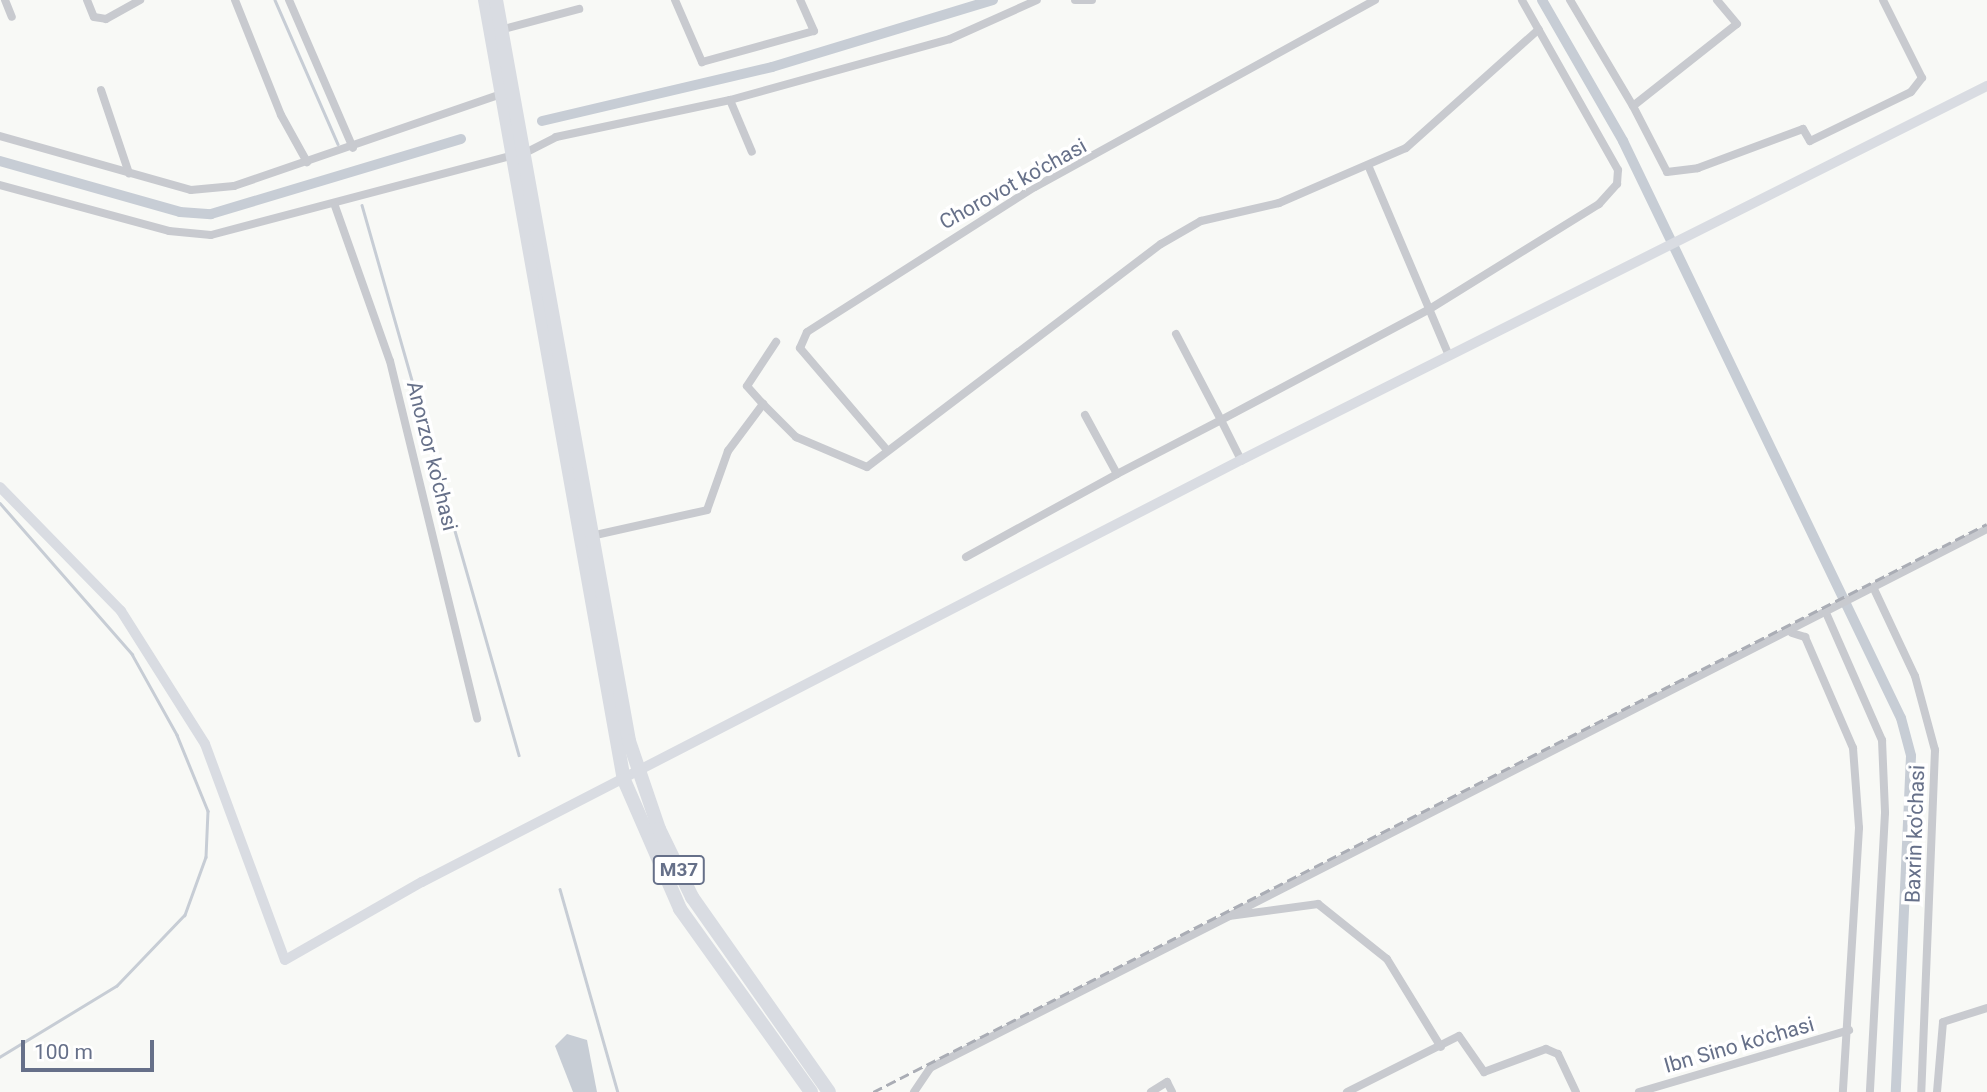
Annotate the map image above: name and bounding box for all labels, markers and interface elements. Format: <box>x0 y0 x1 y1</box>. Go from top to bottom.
street label: Chorovot ko'chasi <box>935 133 1091 235</box>
street label: Anorzor ko'chasi <box>401 379 463 533</box>
street label: Baxrin ko'chasi <box>1900 765 1930 903</box>
road number: M37 <box>653 855 705 886</box>
street label: Ibn Sino ko'chasi <box>1661 1012 1817 1078</box>
scale bar <box>24 1026 158 1070</box>
text: 100 m <box>34 1040 93 1064</box>

